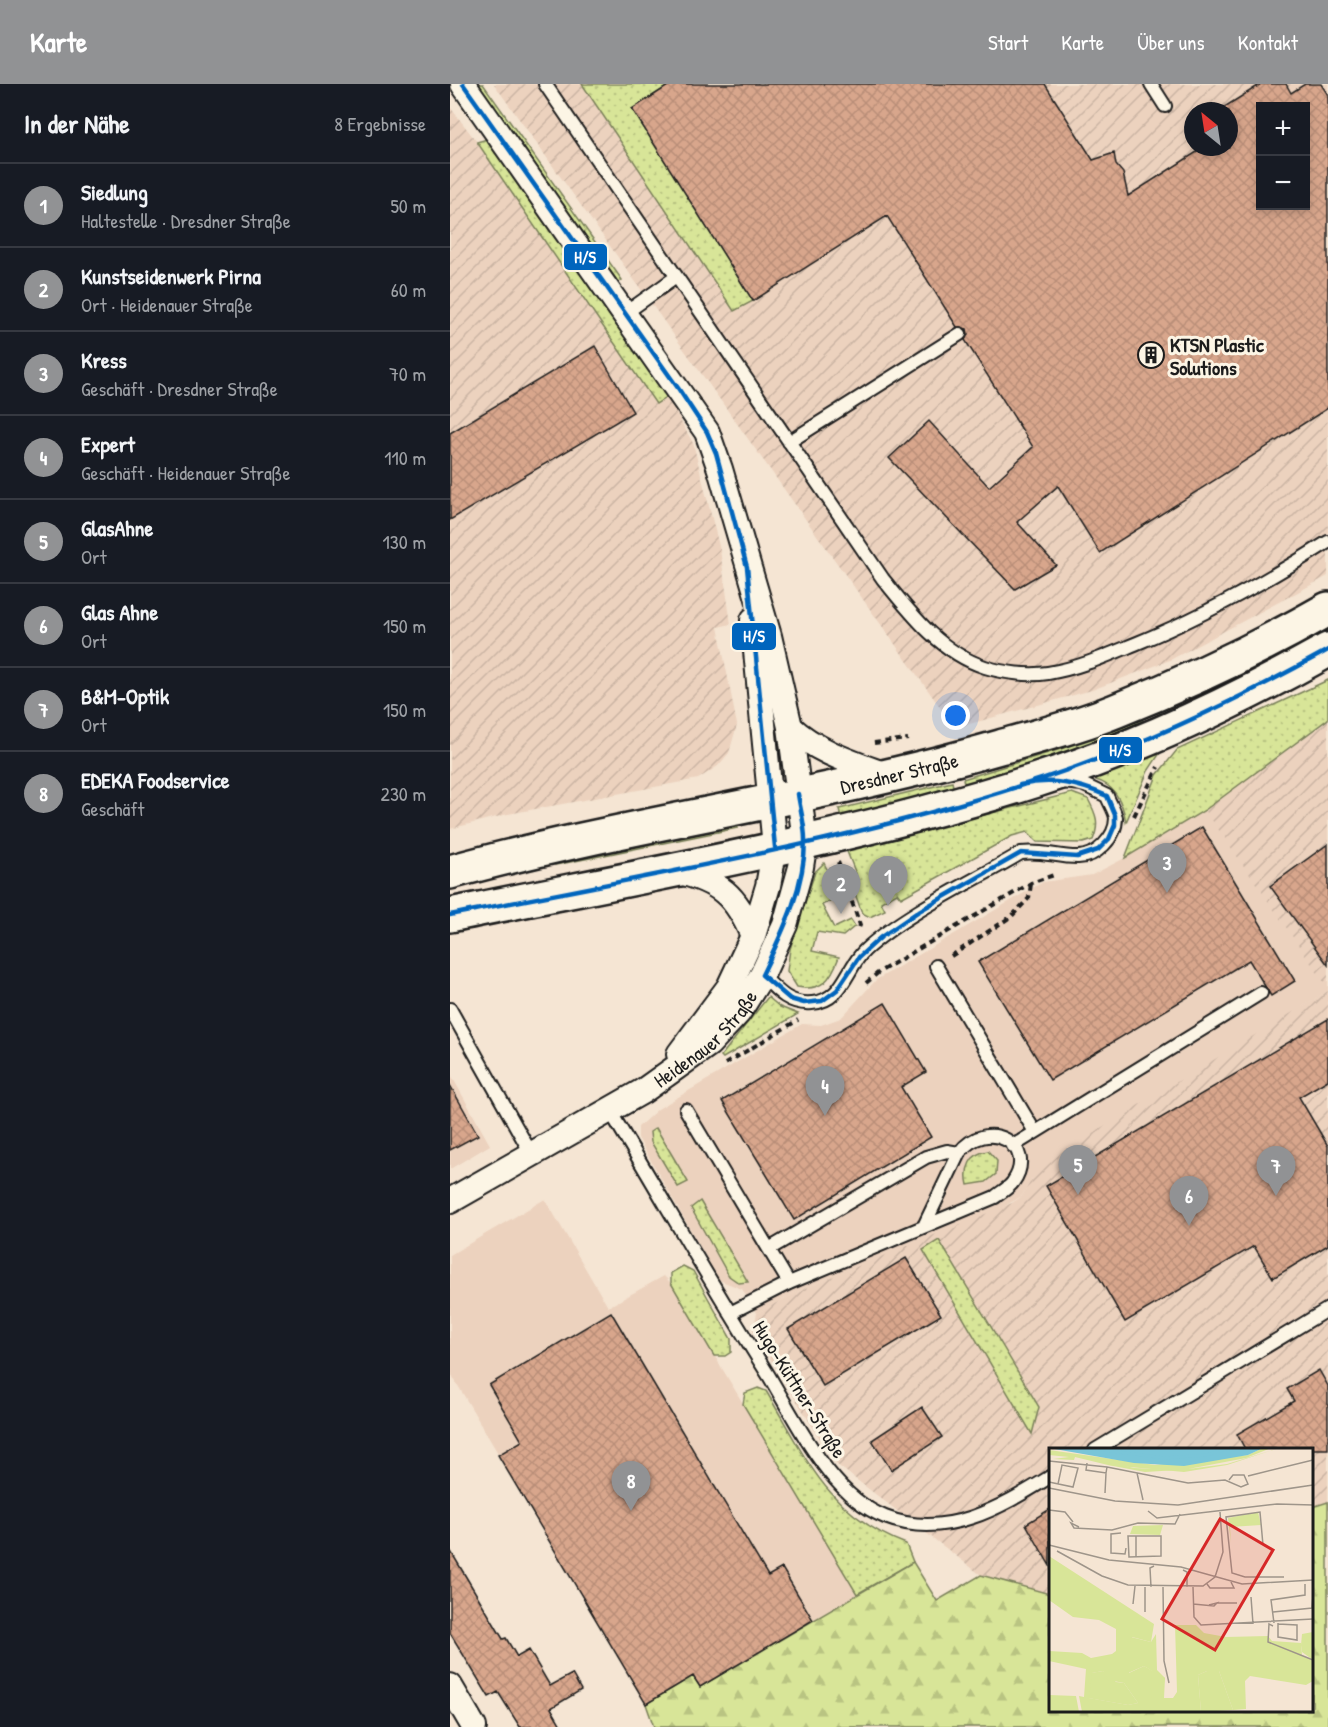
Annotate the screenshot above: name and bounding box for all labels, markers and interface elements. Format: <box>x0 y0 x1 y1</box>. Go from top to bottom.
text: Karte <box>30 23 87 61</box>
text: Start <box>988 28 1028 57</box>
text: Karte <box>1061 28 1104 57</box>
text: Über uns <box>1137 28 1205 57</box>
text: Kontakt <box>1238 28 1298 57</box>
north arrow <box>1184 102 1238 156</box>
map controls <box>1256 102 1310 210</box>
button: + <box>1256 102 1310 156</box>
text: In der Nähe <box>24 106 130 141</box>
text: 8 Ergebnisse <box>334 110 426 137</box>
button: − <box>1256 156 1310 210</box>
text: Siedlung <box>81 177 148 207</box>
text: 1 <box>40 192 47 219</box>
text: 50 m <box>390 192 426 219</box>
text: Haltestelle · Dresdner Straße <box>81 207 291 234</box>
line badge: H/S <box>563 243 608 271</box>
text: H/S <box>574 246 596 268</box>
text: Kunstseidenwerk Pirna <box>81 261 261 291</box>
text: 2 <box>39 276 48 303</box>
text: 60 m <box>391 276 426 303</box>
text: Ort · Heidenauer Straße <box>81 291 253 318</box>
place label: KTSN Plastic Solutions <box>1170 331 1265 381</box>
building icon: KTSN Plastic Solutions <box>1136 340 1166 370</box>
text: Kress <box>81 345 127 375</box>
text: 3 <box>39 360 48 387</box>
text: 70 m <box>389 360 426 387</box>
text: Geschäft · Dresdner Straße <box>81 375 278 402</box>
text: Expert <box>81 429 135 459</box>
text: 4 <box>40 444 47 471</box>
text: 110 m <box>384 444 426 471</box>
text: Geschäft · Heidenauer Straße <box>81 459 290 486</box>
text: GlasAhne <box>81 513 153 543</box>
text: 5 <box>39 528 48 555</box>
text: 130 m <box>383 528 426 555</box>
text: Ort <box>81 543 107 570</box>
text: Glas Ahne <box>81 597 158 627</box>
text: 6 <box>40 612 47 639</box>
text: 150 m <box>383 612 426 639</box>
line badge: H/S <box>731 622 777 651</box>
text: H/S <box>743 625 765 647</box>
text: Ort <box>81 627 107 654</box>
text: B&M-Optik <box>81 681 169 711</box>
text: 7 <box>39 696 48 723</box>
text: 150 m <box>383 696 426 723</box>
your location <box>941 701 970 730</box>
text: Ort <box>81 711 107 738</box>
line badge: H/S <box>1098 736 1143 764</box>
text: H/S <box>1109 739 1131 761</box>
street label: Dresdner Straße <box>838 746 961 800</box>
text: EDEKA Foodservice <box>81 765 229 795</box>
text: 8 <box>39 780 48 807</box>
text: 230 m <box>381 780 426 807</box>
text: Geschäft <box>81 795 144 822</box>
pin: 3 <box>1148 844 1186 893</box>
pin: 1 <box>868 856 908 906</box>
pin: 2 <box>822 864 860 914</box>
street label: Heidenauer Straße <box>648 985 763 1093</box>
pin: 4 <box>806 1066 844 1116</box>
pin: 5 <box>1058 1146 1098 1195</box>
pin: 7 <box>1256 1146 1296 1196</box>
pin: 6 <box>1170 1176 1208 1226</box>
street label: Hugo-Küttner-Straße <box>747 1315 853 1463</box>
inset map <box>1049 1448 1313 1712</box>
pin: 8 <box>612 1462 651 1511</box>

